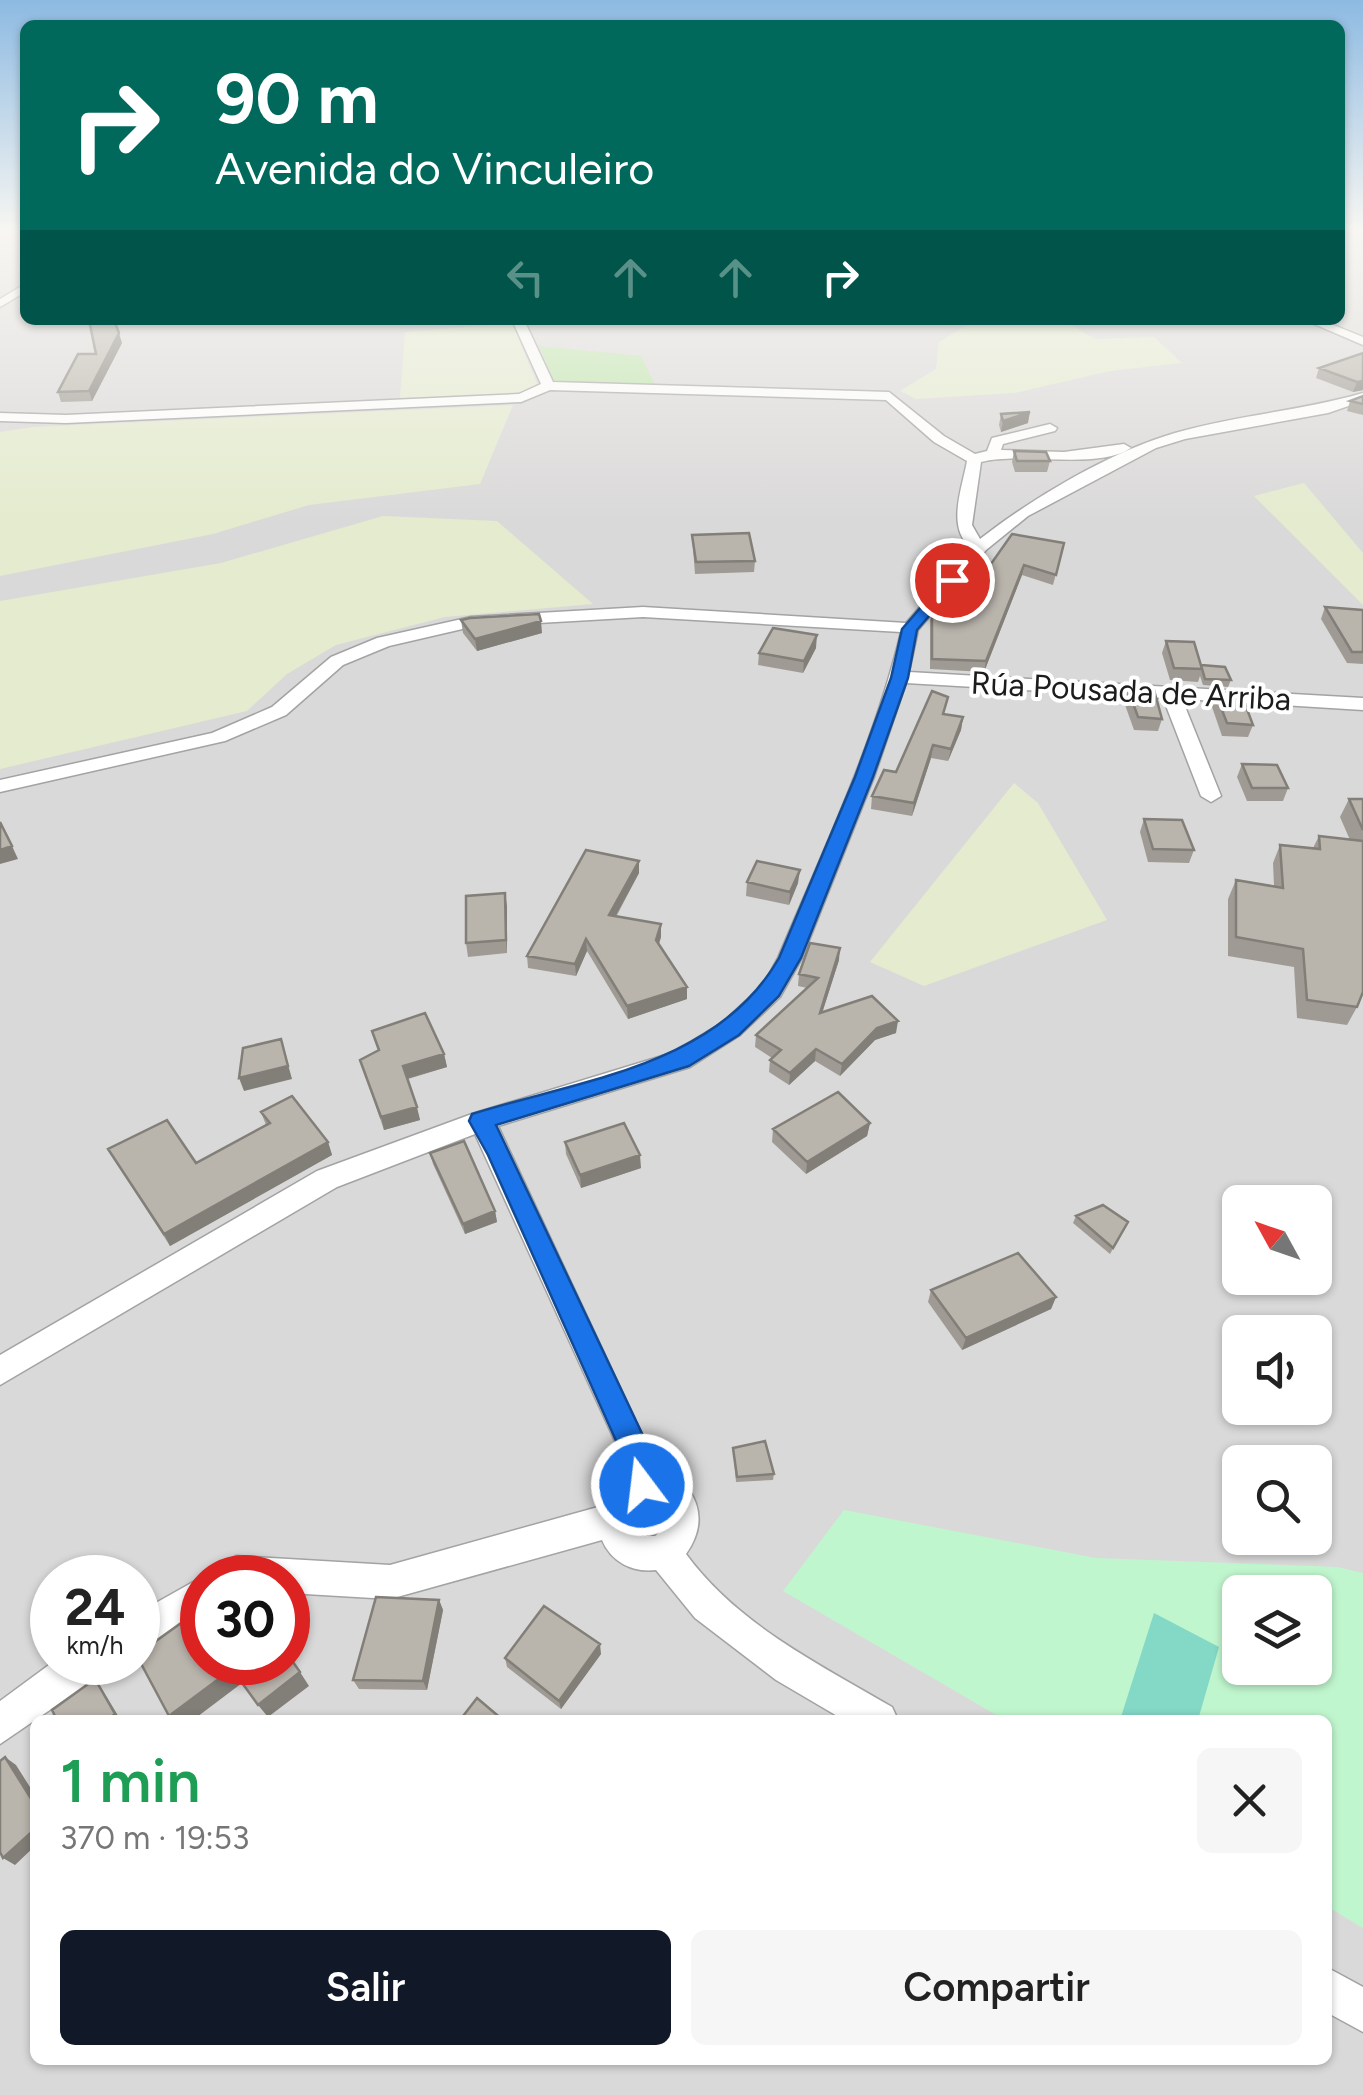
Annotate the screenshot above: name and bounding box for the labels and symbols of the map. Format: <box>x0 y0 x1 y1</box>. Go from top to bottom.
pin <box>910 538 995 623</box>
street label: Rúa Pousada de Arriba <box>970 664 1292 718</box>
north arrow <box>1222 1185 1332 1295</box>
position arrow <box>590 1433 694 1537</box>
speed limit sign: 30 <box>180 1555 310 1685</box>

